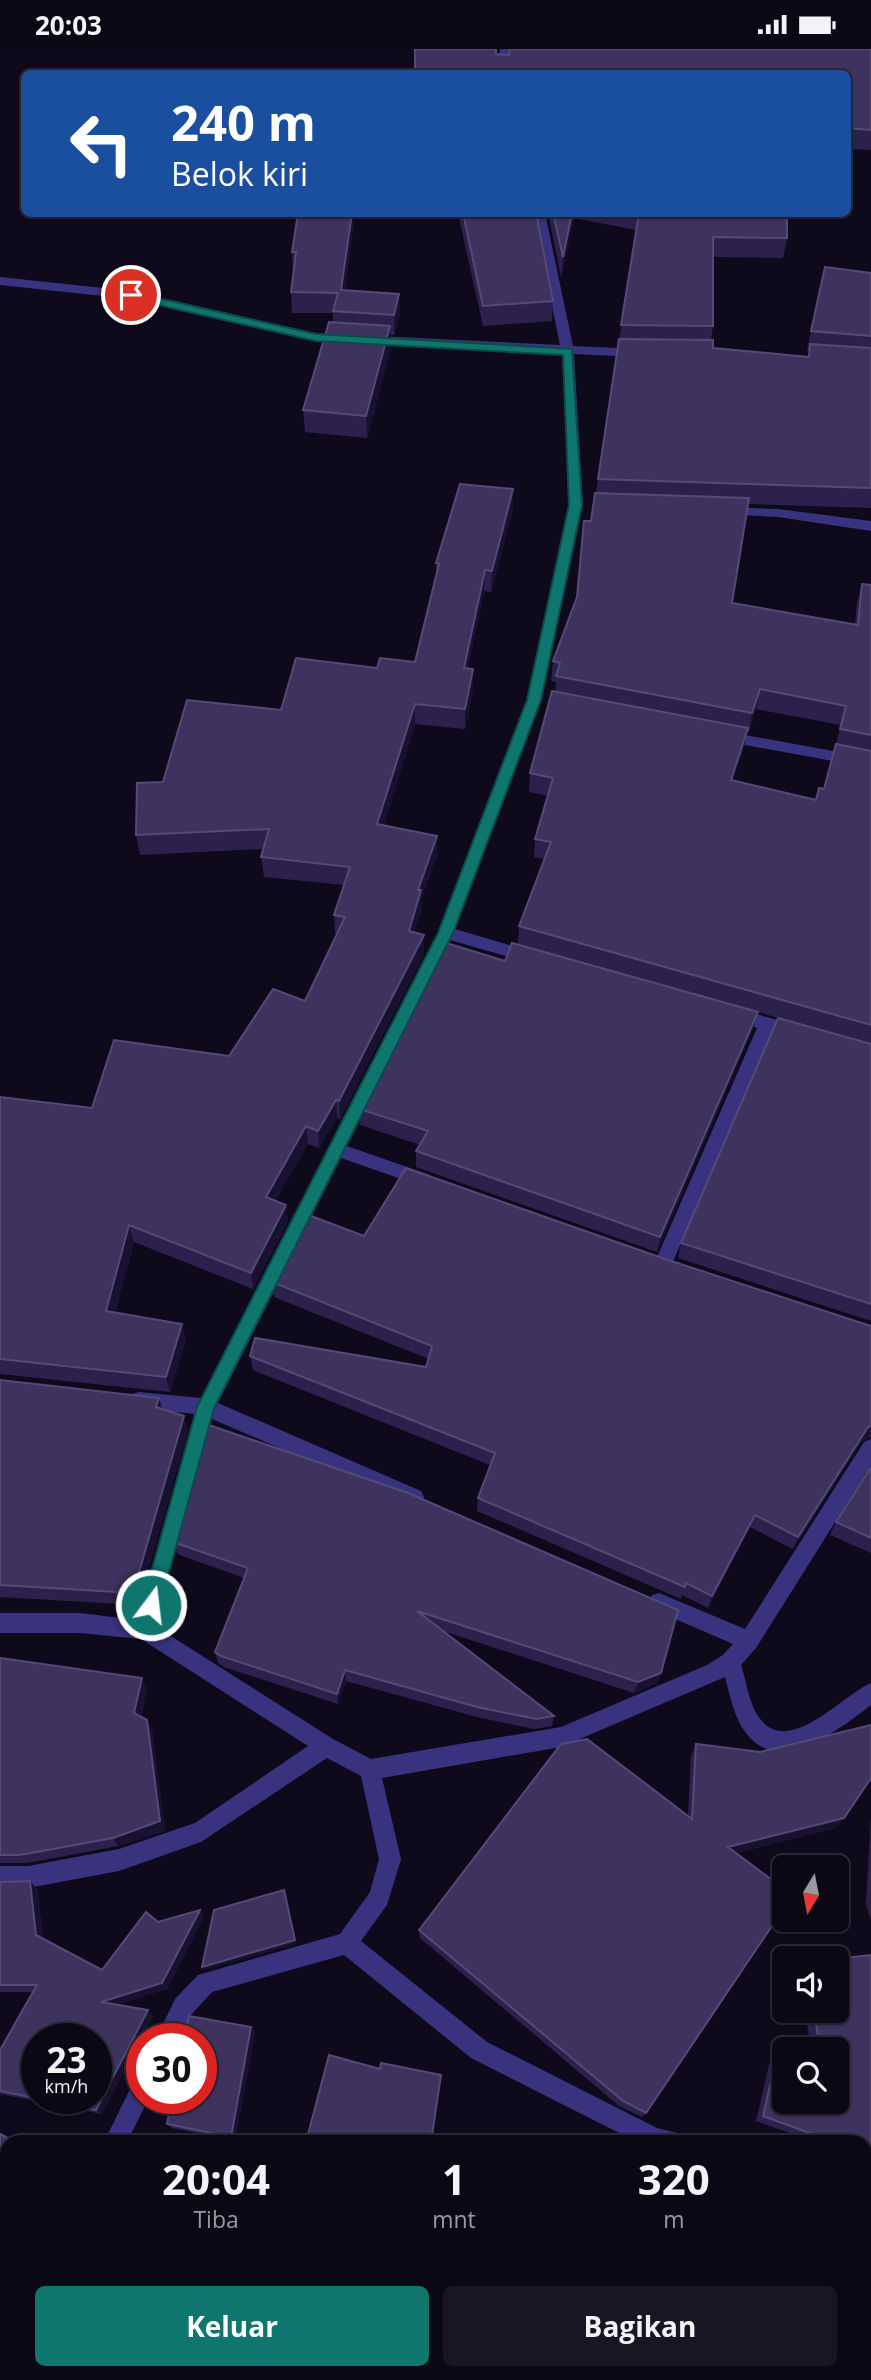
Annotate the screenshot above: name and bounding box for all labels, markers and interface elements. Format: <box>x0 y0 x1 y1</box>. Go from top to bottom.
text: 20:03 <box>35 7 102 43</box>
text: 240 m <box>171 89 316 155</box>
icon: left <box>56 98 147 189</box>
text: Belok kiri <box>171 152 308 195</box>
pin <box>101 265 161 325</box>
icon: arrive <box>112 276 150 314</box>
position arrow <box>114 1568 188 1642</box>
north arrow <box>772 1855 849 1932</box>
map controls <box>772 1855 849 2114</box>
button: sound <box>772 1946 849 2023</box>
speed limit sign: 30 <box>126 2023 217 2114</box>
text: 23 <box>46 2036 87 2083</box>
button: search <box>772 2037 849 2114</box>
text: km/h <box>45 2074 88 2098</box>
text: 20:04 <box>162 2150 270 2207</box>
text: 1 <box>442 2150 466 2207</box>
text: 320 <box>638 2150 710 2207</box>
text: Tiba <box>193 2203 239 2235</box>
text: mnt <box>432 2203 476 2235</box>
text: m <box>663 2203 685 2235</box>
button: Keluar <box>35 2286 429 2366</box>
button: Bagikan <box>443 2286 837 2366</box>

